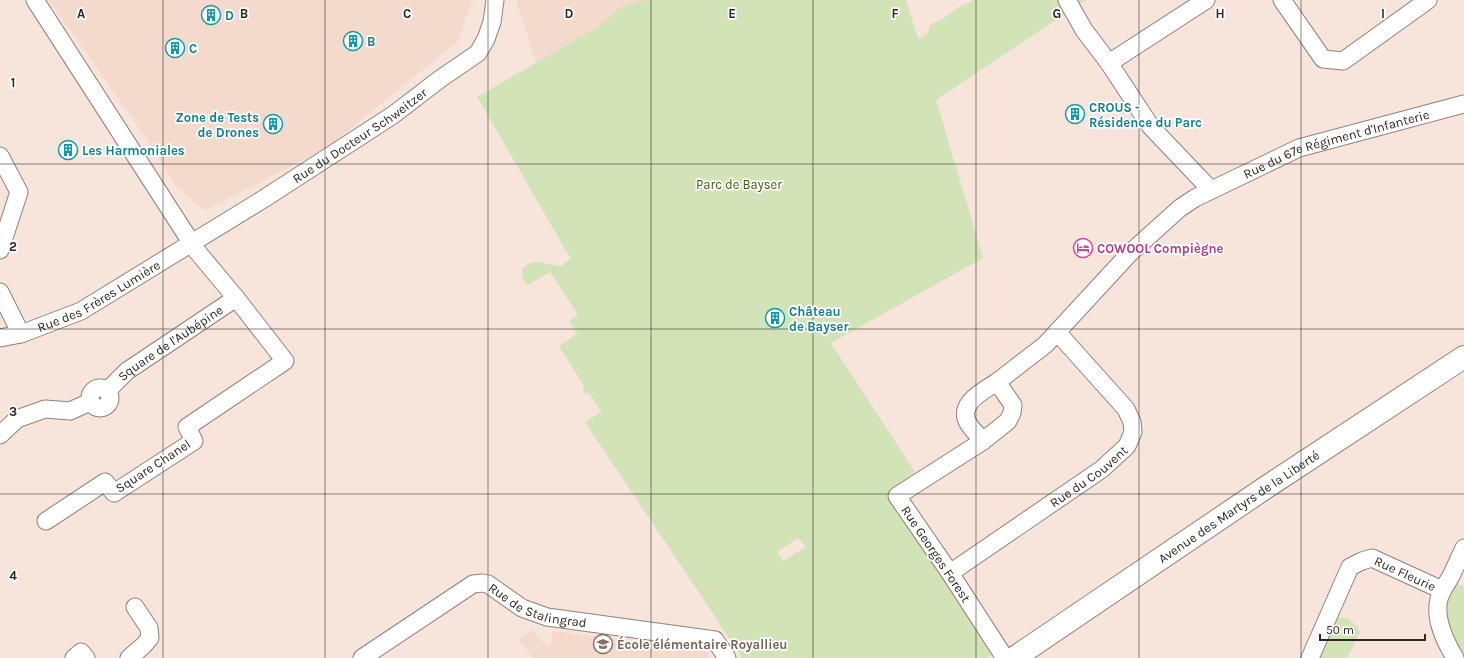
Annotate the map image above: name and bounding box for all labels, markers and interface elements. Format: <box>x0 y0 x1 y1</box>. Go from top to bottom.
building icon: D <box>200 4 222 26</box>
text: A <box>77 6 85 21</box>
text: B <box>240 6 248 21</box>
text: C <box>403 6 411 21</box>
text: D <box>565 6 574 21</box>
text: E <box>728 6 736 21</box>
text: F <box>891 6 899 21</box>
text: G <box>1053 6 1061 21</box>
text: H <box>1215 6 1225 21</box>
text: I <box>1381 6 1385 21</box>
place label: D <box>225 8 234 23</box>
building icon: B <box>342 30 364 52</box>
place label: B <box>367 34 375 49</box>
building icon: C <box>164 37 186 59</box>
place label: C <box>189 41 197 56</box>
text: 1 <box>11 75 15 90</box>
street label: Rue du Docteur Schweitzer <box>289 84 430 186</box>
place label: CROUS - Résidence du Parc <box>1089 100 1202 130</box>
building icon: CROUS - Résidence du Parc <box>1064 103 1086 125</box>
street label: Rue du 67e Régiment d'Infanterie <box>1241 106 1431 181</box>
place label: Zone de Tests de Drones <box>175 110 259 140</box>
building icon: Zone de Tests de Drones <box>262 113 284 135</box>
building icon: Les Harmoniales <box>57 139 79 161</box>
place label: Les Harmoniales <box>82 143 185 158</box>
park label: Parc de Bayser <box>696 177 782 192</box>
hotel icon: COWOOL Compiègne <box>1072 237 1094 259</box>
text: 2 <box>9 239 17 254</box>
place label: COWOOL Compiègne <box>1097 241 1224 256</box>
street label: Rue des Frères Lumière <box>35 257 163 335</box>
street label: Square de l'Aubépine <box>115 301 226 383</box>
place label: Château de Bayser <box>789 304 849 334</box>
building icon: Château de Bayser <box>764 307 786 329</box>
text: 3 <box>9 404 17 419</box>
street label: Square Chanel <box>113 436 194 497</box>
street label: Rue du Couvent <box>1047 442 1130 510</box>
street label: Avenue des Martyrs de la Liberté <box>1155 447 1322 566</box>
street label: Rue Georges Forest <box>898 503 974 605</box>
street label: Rue Fleurie <box>1372 553 1439 594</box>
text: 4 <box>9 568 17 583</box>
street label: Rue de Stalingrad <box>486 579 588 630</box>
scale bar <box>1320 616 1425 642</box>
text: 50 m <box>1326 623 1354 637</box>
school or university icon: École élémentaire Royallieu <box>592 633 614 655</box>
place label: École élémentaire Royallieu <box>617 635 787 652</box>

